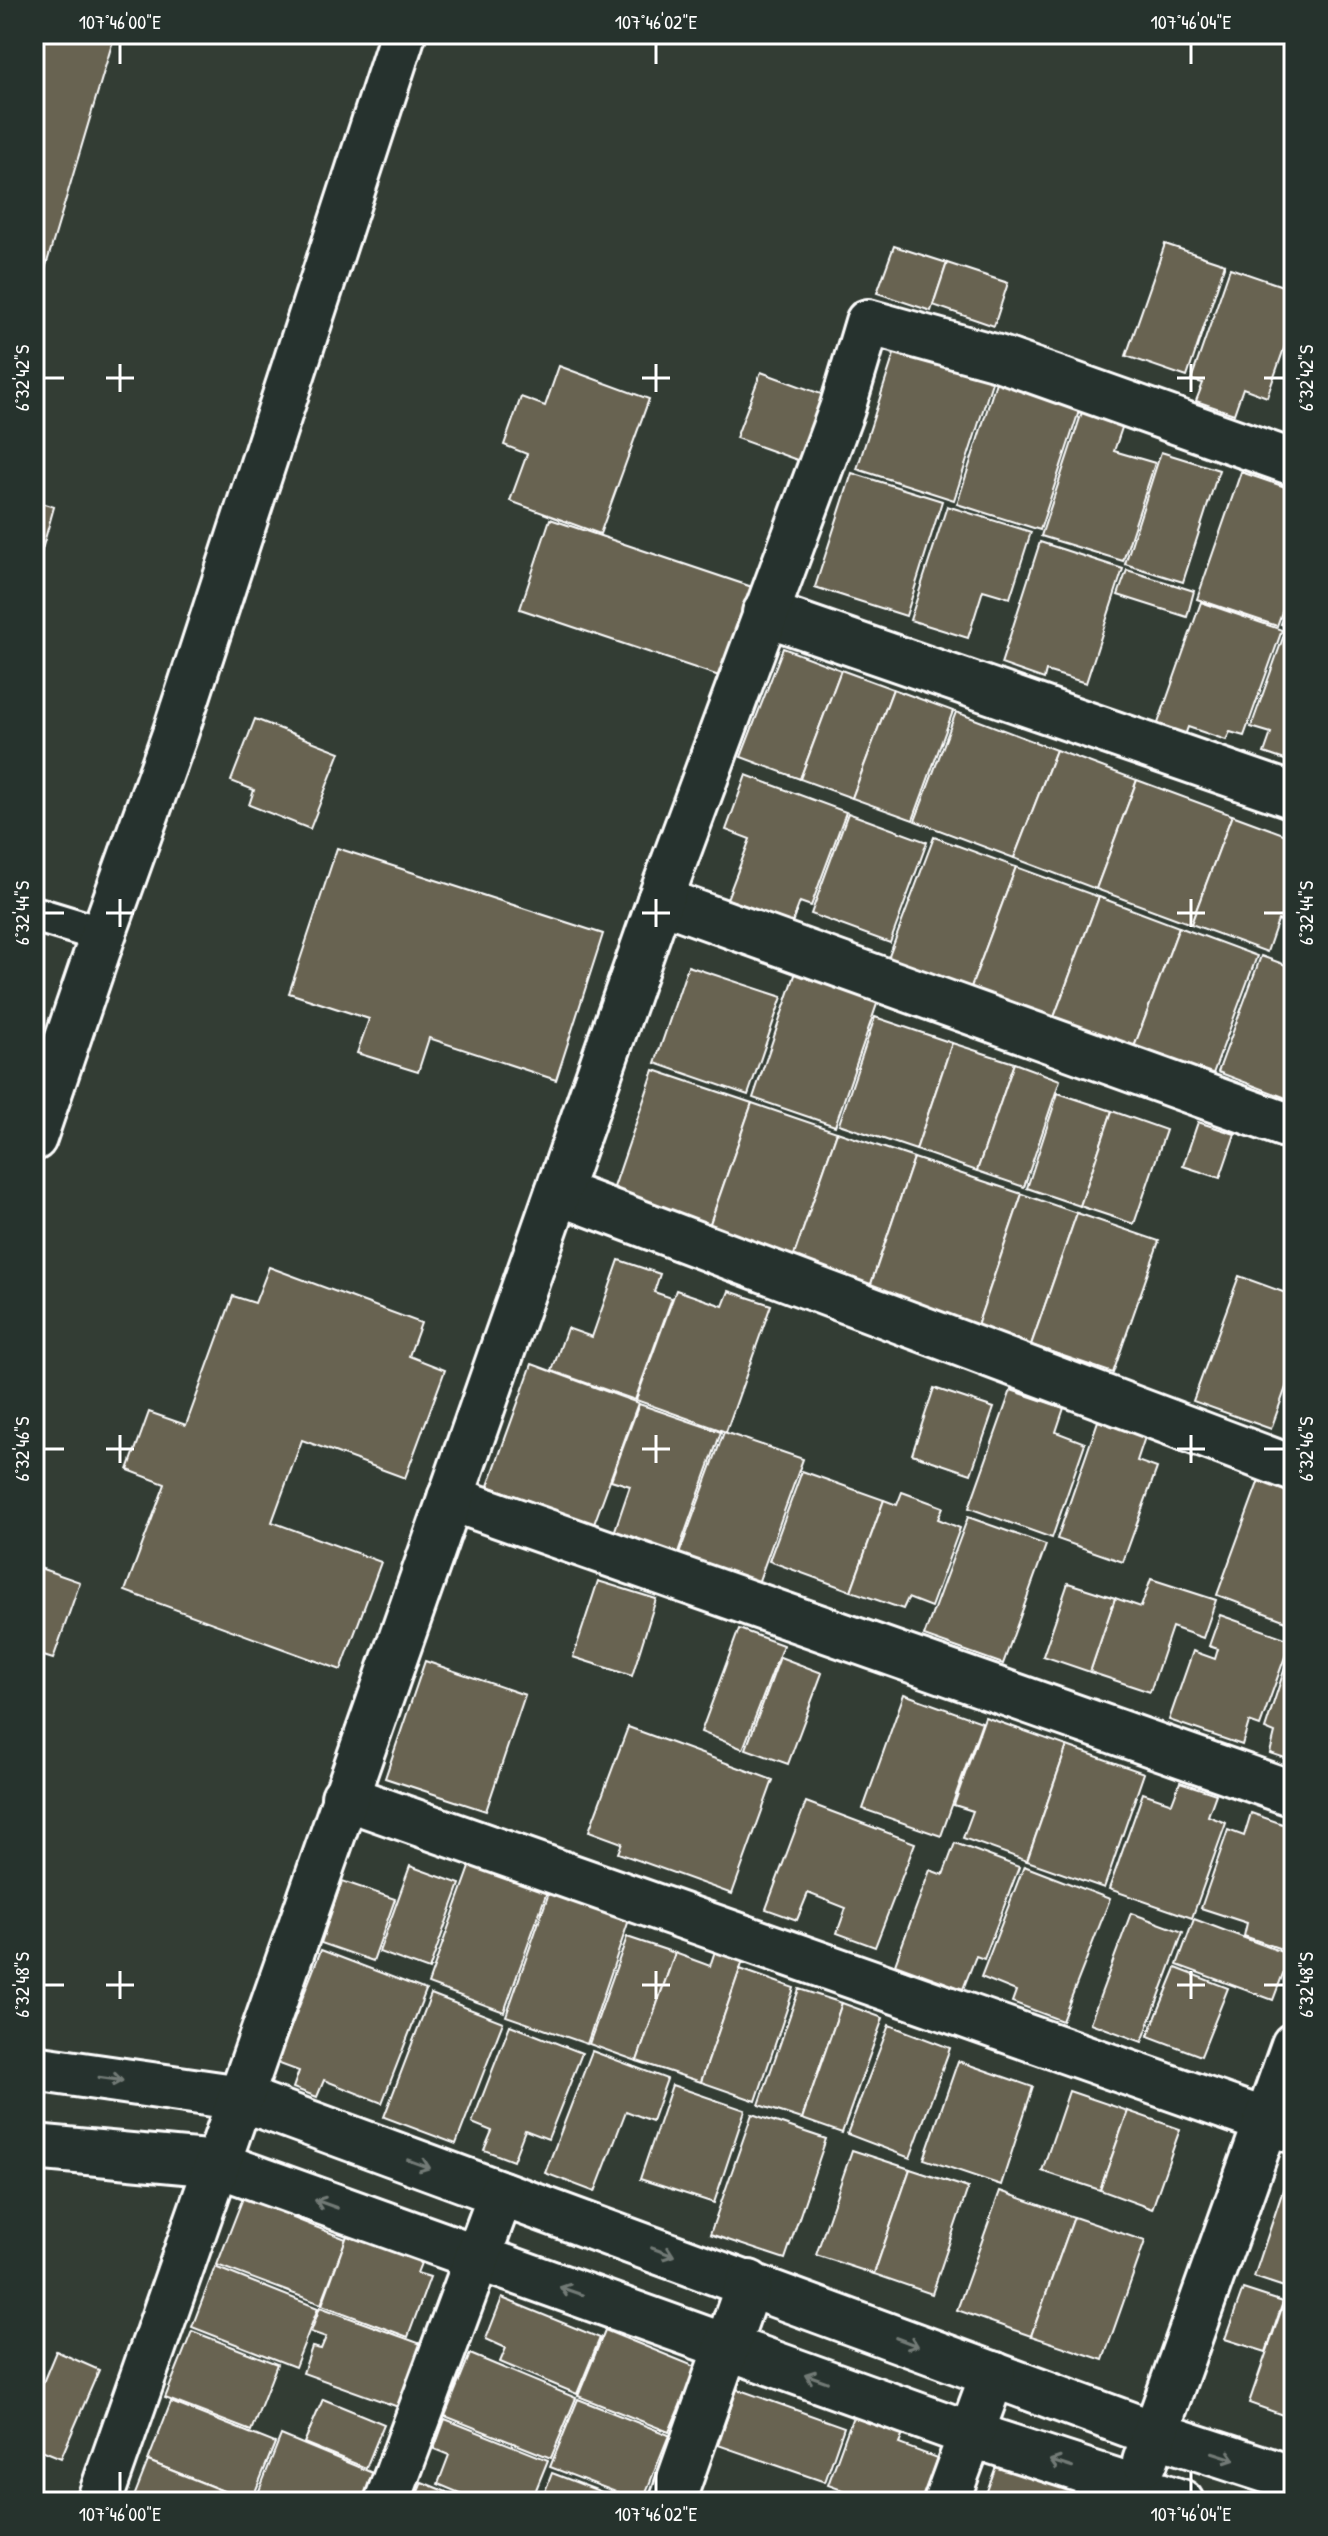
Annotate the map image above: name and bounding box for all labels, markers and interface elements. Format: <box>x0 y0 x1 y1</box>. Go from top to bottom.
text: 107°46'00"E <box>79 8 161 35</box>
text: 107°46'02"E <box>615 8 698 35</box>
text: 107°46'04"E <box>1151 8 1232 35</box>
text: 6°32'42"S <box>8 345 35 411</box>
text: 6°32'42"S <box>1292 345 1319 411</box>
text: 6°32'44"S <box>8 881 35 945</box>
text: 6°32'44"S <box>1292 881 1319 945</box>
text: 6°32'46"S <box>8 1417 35 1481</box>
text: 6°32'46"S <box>1292 1417 1319 1481</box>
text: 6°32'48"S <box>8 1952 35 2018</box>
text: 6°32'48"S <box>1292 1952 1319 2018</box>
one-way arrow <box>98 2072 123 2087</box>
one-way arrow <box>406 2158 431 2172</box>
one-way arrow <box>314 2195 339 2210</box>
one-way arrow <box>651 2246 676 2261</box>
one-way arrow <box>559 2283 584 2297</box>
one-way arrow <box>894 2336 919 2350</box>
one-way arrow <box>804 2370 829 2384</box>
one-way arrow <box>1212 2450 1237 2465</box>
one-way arrow <box>1049 2455 1074 2470</box>
text: 107°46'00"E <box>79 2500 161 2527</box>
text: 107°46'02"E <box>615 2500 698 2527</box>
text: 107°46'04"E <box>1151 2500 1232 2527</box>

